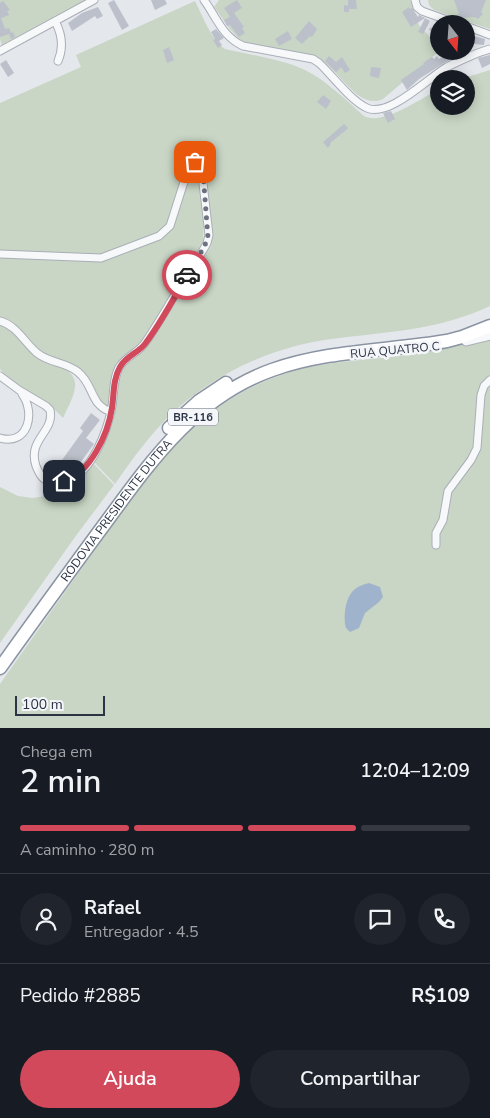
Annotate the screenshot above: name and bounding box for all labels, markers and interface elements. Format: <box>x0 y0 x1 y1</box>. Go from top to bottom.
north arrow <box>430 15 475 60</box>
map controls <box>430 15 475 115</box>
button: layers <box>430 70 475 115</box>
pin <box>174 141 216 183</box>
icon: bag <box>181 148 209 176</box>
courier <box>162 250 212 300</box>
icon: car <box>173 261 201 289</box>
street label: RUA QUATRO C <box>350 338 440 362</box>
road number: BR-116 <box>168 408 218 426</box>
street label: RODOVIA PRESIDENTE DUTRA <box>57 436 176 585</box>
pin <box>43 460 85 502</box>
icon: home <box>50 467 78 495</box>
scale bar <box>15 693 105 716</box>
text: 100 m <box>22 695 63 714</box>
text: Chega em <box>20 741 93 763</box>
text: 12:04–12:09 <box>360 758 470 784</box>
text: 2 min <box>20 760 102 803</box>
text: A caminho · 280 m <box>20 839 155 861</box>
button: person <box>20 893 72 945</box>
button: chat <box>354 893 406 945</box>
button: phone <box>418 893 470 945</box>
text: Rafael <box>84 895 141 921</box>
text: Entregador · 4.5 <box>84 921 199 943</box>
text: Pedido #2885 <box>20 983 141 1009</box>
text: R$109 <box>411 983 470 1009</box>
button: Ajuda <box>20 1050 240 1108</box>
button: Compartilhar <box>250 1050 470 1108</box>

